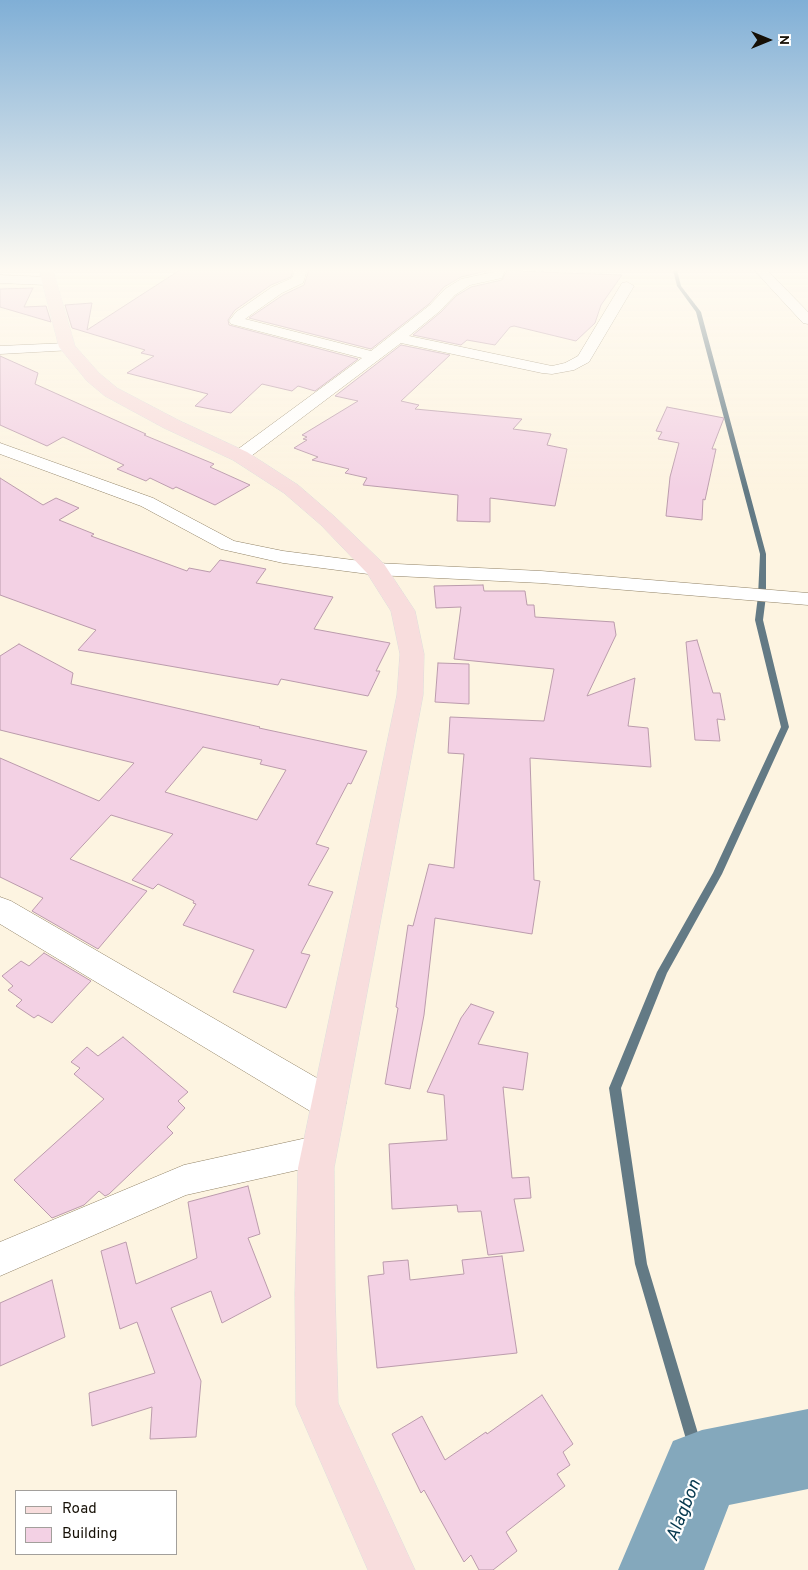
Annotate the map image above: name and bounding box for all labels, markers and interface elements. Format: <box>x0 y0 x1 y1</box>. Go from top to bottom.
north arrow <box>743 15 793 65</box>
text: N <box>775 35 792 45</box>
water label: Alagbon <box>663 1477 707 1545</box>
legend <box>15 1490 178 1555</box>
text: Road <box>62 1500 97 1519</box>
text: Building <box>62 1525 117 1544</box>

